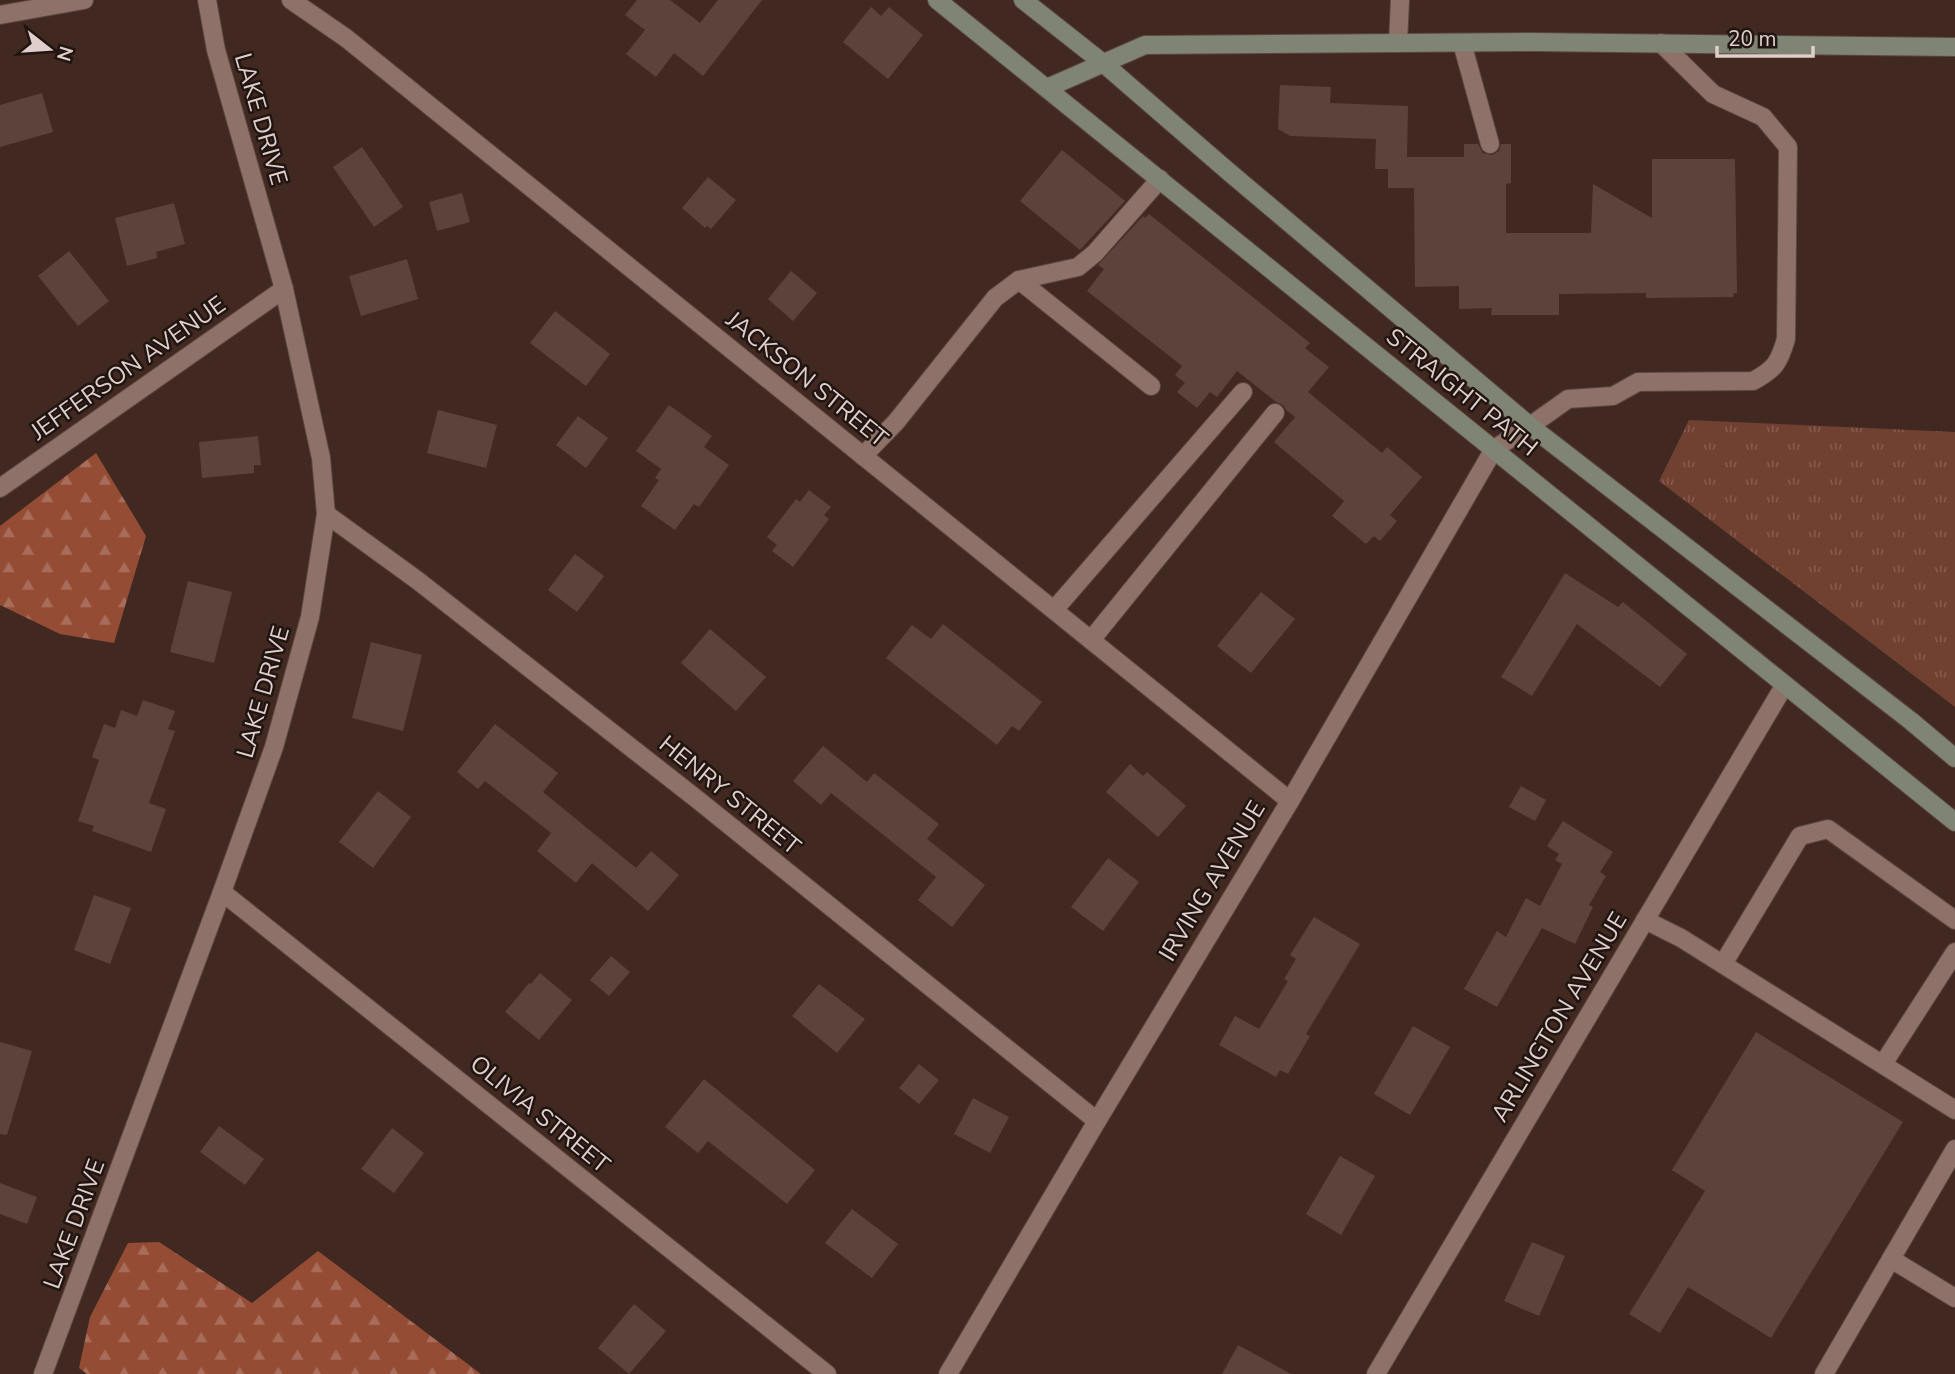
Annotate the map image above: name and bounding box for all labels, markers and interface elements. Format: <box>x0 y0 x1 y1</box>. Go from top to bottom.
north arrow <box>14 14 84 84</box>
scale bar <box>1717 14 1813 58</box>
text: 20 m <box>1728 25 1777 53</box>
text: N <box>50 43 79 64</box>
street label: LAKE DRIVE <box>227 49 295 189</box>
street label: JEFFERSON AVENUE <box>23 289 232 448</box>
street label: JACKSON STREET <box>719 303 895 455</box>
street label: STRAIGHT PATH <box>1379 321 1545 463</box>
street label: LAKE DRIVE <box>229 622 297 762</box>
street label: HENRY STREET <box>653 728 808 862</box>
street label: IRVING AVENUE <box>1151 795 1273 967</box>
street label: ARLINGTON AVENUE <box>1484 906 1634 1128</box>
street label: OLIVIA STREET <box>464 1048 617 1181</box>
street label: LAKE DRIVE <box>36 1155 112 1293</box>

